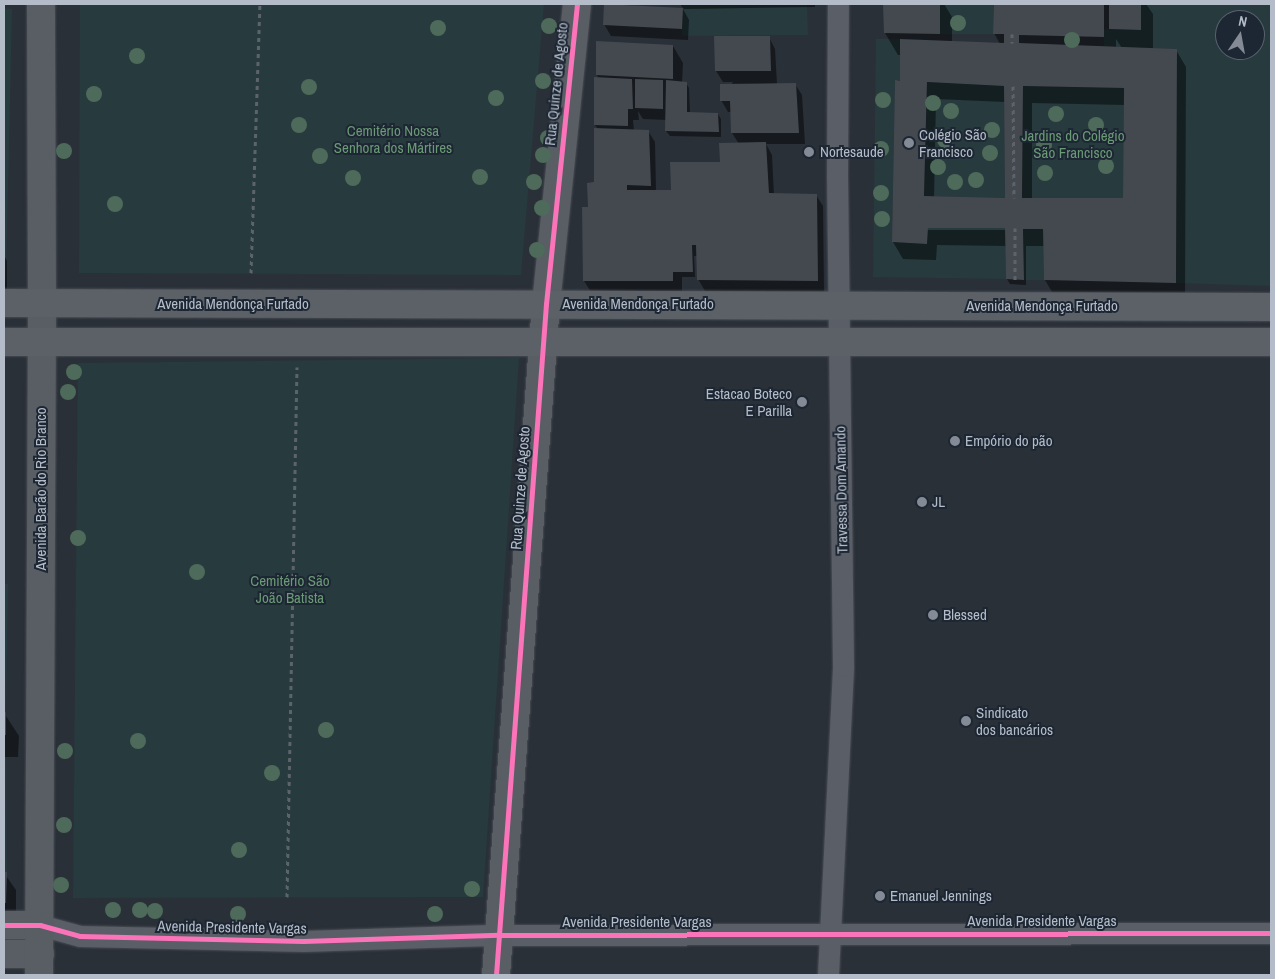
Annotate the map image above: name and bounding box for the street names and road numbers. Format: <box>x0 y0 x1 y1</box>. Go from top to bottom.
street label: Rua Quinze de Agosto <box>541 21 571 147</box>
street label: Avenida Mendonça Furtado <box>157 295 309 313</box>
street label: Avenida Mendonça Furtado <box>562 295 714 313</box>
street label: Avenida Mendonça Furtado <box>966 297 1118 315</box>
street label: Avenida Barão do Rio Branco <box>32 407 50 571</box>
street label: Rua Quinze de Agosto <box>507 425 533 551</box>
street label: Travessa Dom Amando <box>831 425 851 555</box>
street label: Avenida Presidente Vargas <box>967 912 1117 930</box>
street label: Avenida Presidente Vargas <box>562 913 712 931</box>
street label: Avenida Presidente Vargas <box>157 917 307 937</box>

